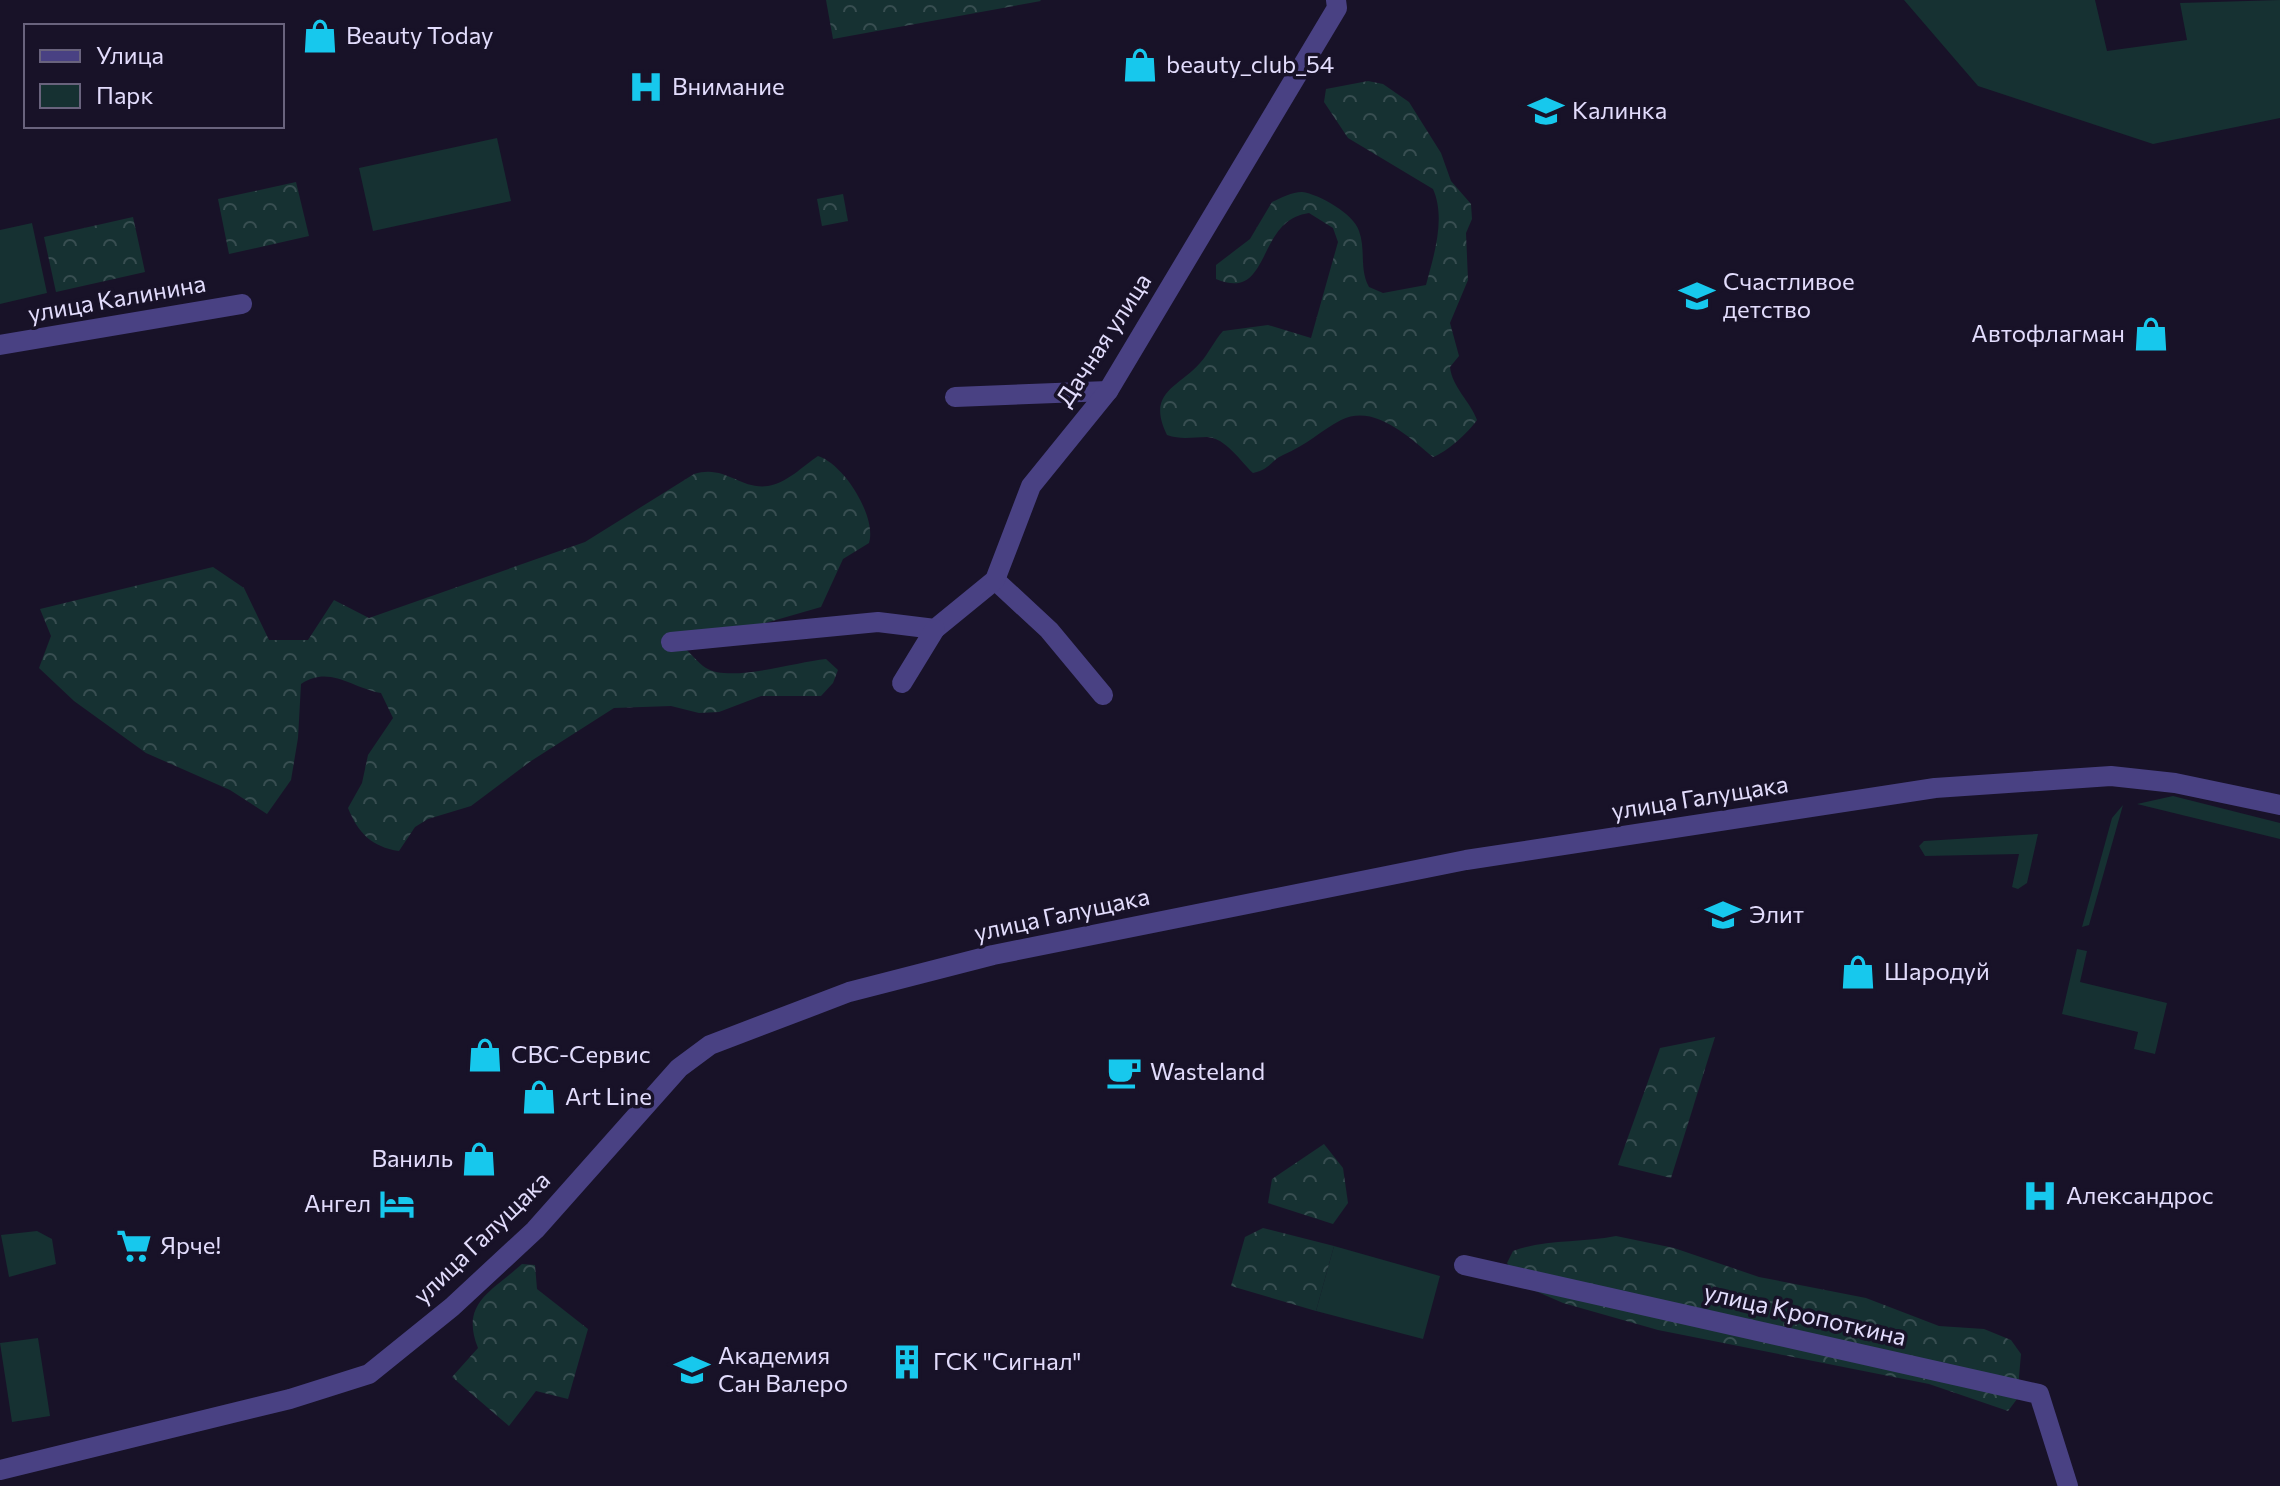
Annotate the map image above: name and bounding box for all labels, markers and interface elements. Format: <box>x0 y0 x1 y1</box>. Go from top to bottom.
shop icon: Beauty Today <box>301 17 339 55</box>
place label: Beauty Today <box>346 20 493 49</box>
legend <box>24 24 284 128</box>
text: Улица <box>96 40 164 69</box>
shop icon: beauty_club_54 <box>1121 46 1159 84</box>
place label: beauty_club_54 <box>1166 49 1334 78</box>
hospital icon: Внимание <box>627 68 665 106</box>
place label: Внимание <box>672 71 785 100</box>
text: Парк <box>96 80 153 109</box>
school or university icon: Калинка <box>1527 92 1565 130</box>
place label: Калинка <box>1572 95 1667 124</box>
place label: Счастливое детство <box>1723 266 1855 323</box>
street label: Дачная улица <box>1049 267 1157 411</box>
street label: улица Калинина <box>26 268 208 327</box>
school or university icon: Счастливое детство <box>1678 277 1716 315</box>
shop icon: Автофлагман <box>2132 315 2170 353</box>
place label: Автофлагман <box>1971 318 2125 347</box>
street label: улица Галущака <box>1609 768 1790 825</box>
street label: улица Галущака <box>971 881 1152 946</box>
school or university icon: Элит <box>1704 896 1742 934</box>
place label: Элит <box>1749 899 1804 928</box>
shop icon: Шародуй <box>1839 953 1877 991</box>
place label: Шародуй <box>1884 956 1990 985</box>
shop icon: СВС-Сервис <box>466 1036 504 1074</box>
place label: СВС-Сервис <box>511 1039 651 1068</box>
cafe icon: Wasteland <box>1105 1053 1143 1091</box>
place label: Wasteland <box>1150 1056 1265 1085</box>
shop icon: Art Line <box>520 1078 558 1116</box>
place label: Art Line <box>565 1081 652 1110</box>
shop icon: Ваниль <box>460 1140 498 1178</box>
place label: Ваниль <box>371 1143 453 1172</box>
street label: улица Галущака <box>407 1164 555 1309</box>
hospital icon: Александрос <box>2021 1177 2059 1215</box>
place label: Александрос <box>2066 1180 2214 1209</box>
hotel icon: Ангел <box>378 1185 416 1223</box>
place label: Ангел <box>304 1188 371 1217</box>
supermarket icon: Ярче! <box>115 1227 153 1265</box>
place label: Ярче! <box>160 1230 221 1259</box>
street label: улица Кропоткина <box>1701 1276 1909 1351</box>
place label: Академия Сан Валеро <box>718 1340 848 1397</box>
building icon: ГСК "Сигнал" <box>888 1343 926 1381</box>
place label: ГСК "Сигнал" <box>933 1346 1081 1375</box>
school or university icon: Академия Сан Валеро <box>673 1351 711 1389</box>

